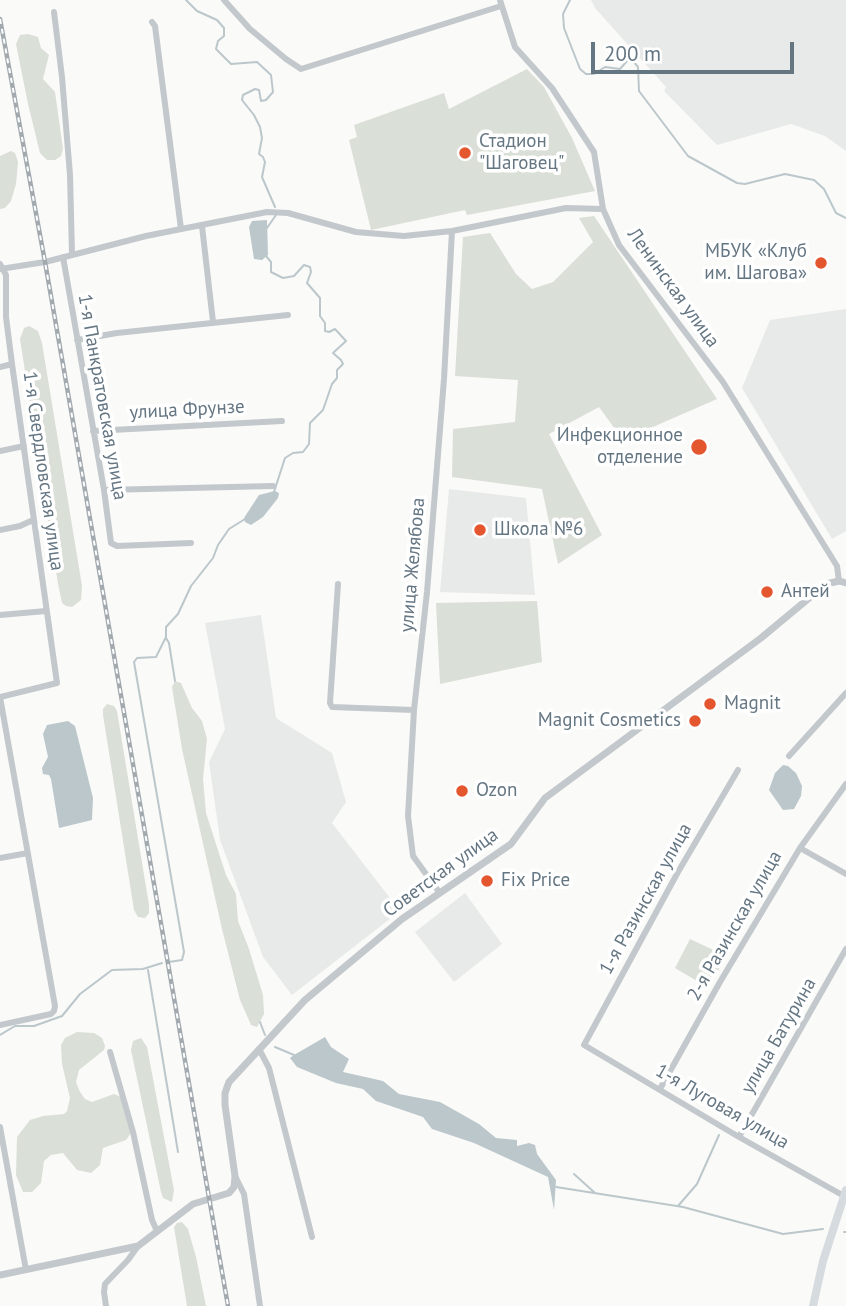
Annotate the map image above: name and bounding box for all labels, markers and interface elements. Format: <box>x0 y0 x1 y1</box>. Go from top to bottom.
scale bar <box>594 28 797 72</box>
text: 200 m <box>604 40 661 67</box>
place label: Стадион "Шаговец" <box>479 131 564 175</box>
marker: Стадион "Шаговец" <box>457 145 473 161</box>
street label: Ленинская улица <box>622 224 724 352</box>
place label: МБУК «Клуб им. Шагова» <box>704 241 807 285</box>
marker: МБУК «Клуб им. Шагова» <box>813 255 829 271</box>
street label: 1-я Панкратовская улица <box>73 292 131 502</box>
street label: 1-я Свердловская улица <box>18 370 68 572</box>
street label: улица Фрунзе <box>129 396 245 424</box>
place label: Инфекционное отделение <box>557 425 683 469</box>
marker: Инфекционное отделение <box>689 437 709 457</box>
street label: улица Желябова <box>396 497 430 633</box>
place label: Школа №6 <box>494 519 583 541</box>
marker: Школа №6 <box>472 522 488 538</box>
place label: Антей <box>781 581 830 603</box>
marker: Антей <box>759 584 775 600</box>
place label: Magnit <box>724 693 781 715</box>
marker: Magnit <box>702 696 718 712</box>
place label: Magnit Cosmetics <box>538 710 681 732</box>
marker: Magnit Cosmetics <box>687 713 703 729</box>
place label: Ozon <box>476 780 517 802</box>
marker: Ozon <box>454 783 470 799</box>
street label: 1-я Разинская улица <box>595 819 697 979</box>
street label: Советская улица <box>379 824 503 922</box>
street label: 2-я Разинская улица <box>683 847 787 1005</box>
place label: Fix Price <box>501 870 570 892</box>
marker: Fix Price <box>479 873 495 889</box>
street label: улица Батурина <box>737 974 821 1098</box>
street label: 1-я Луговая улица <box>651 1060 793 1154</box>

